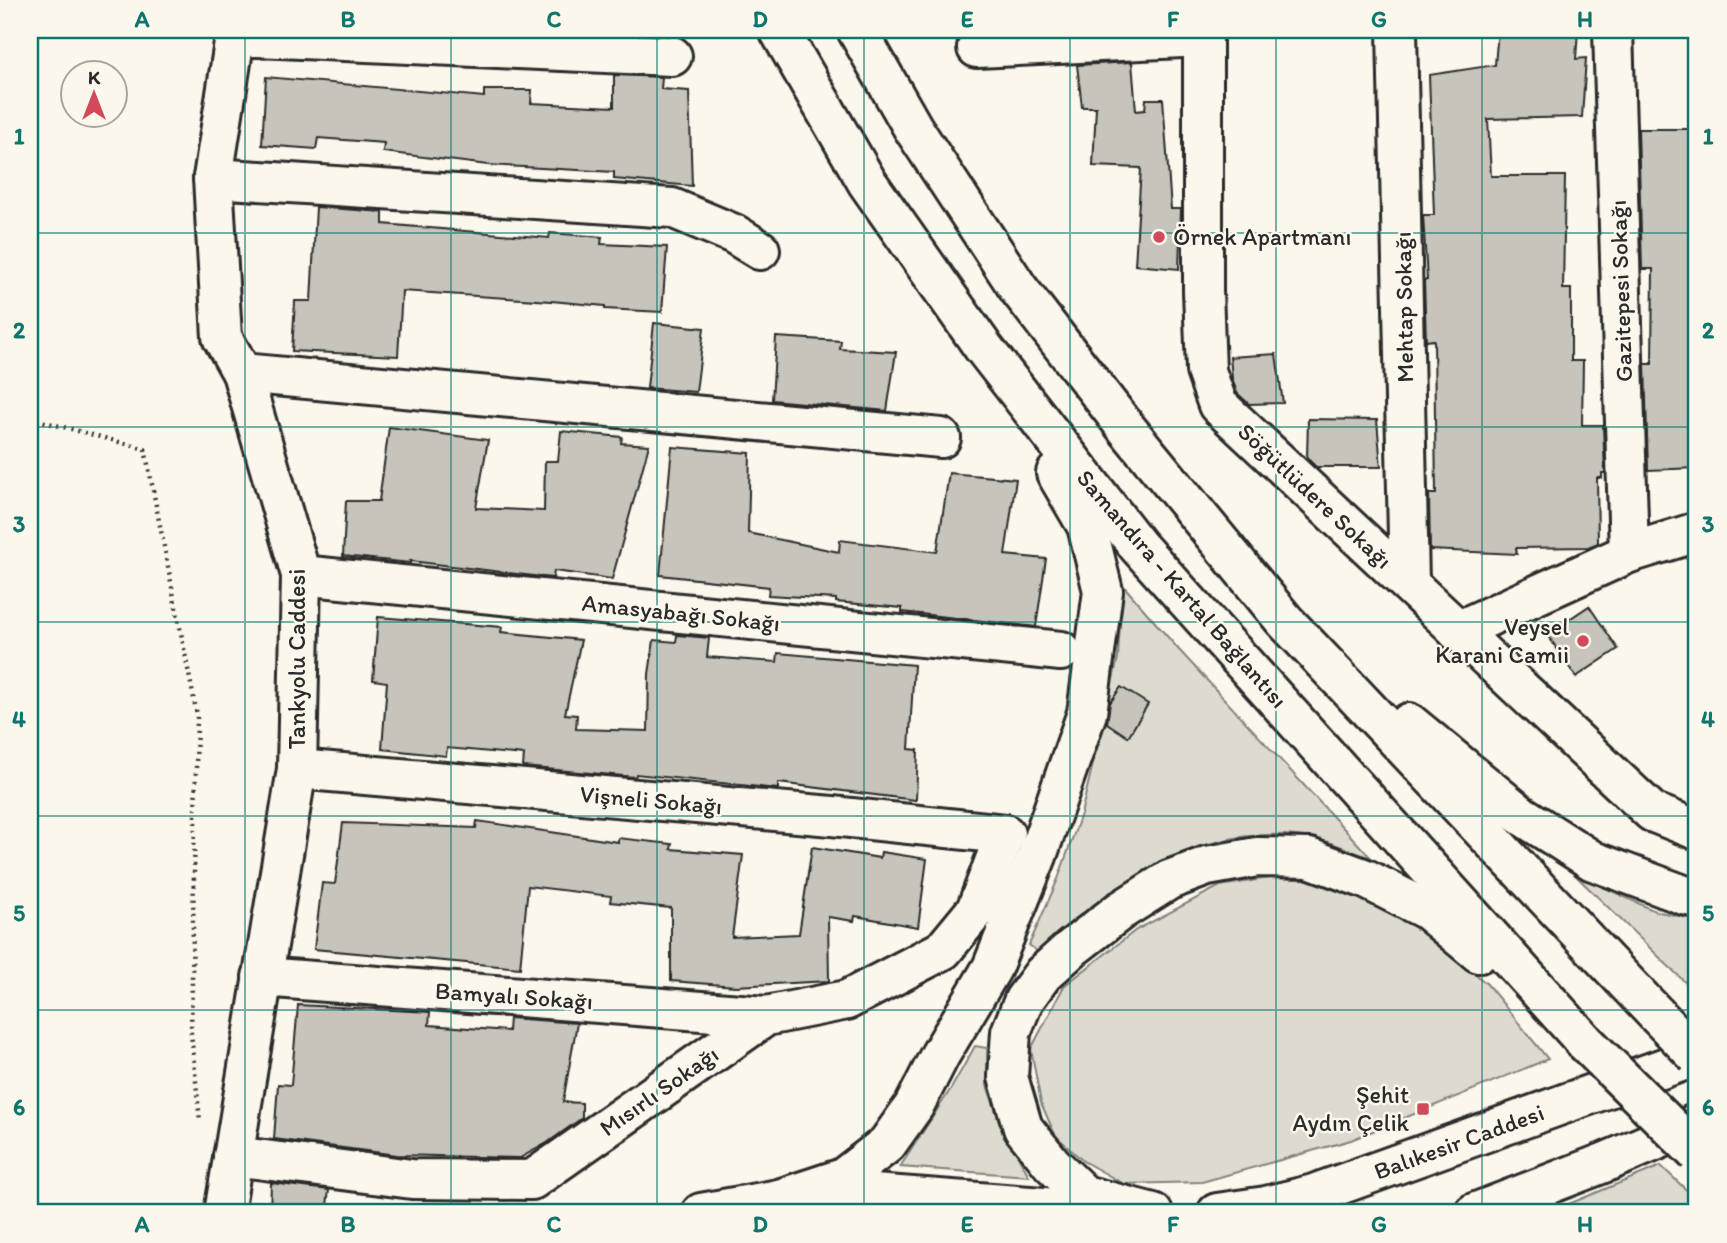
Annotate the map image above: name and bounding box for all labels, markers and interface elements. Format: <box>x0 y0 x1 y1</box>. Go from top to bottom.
text: A <box>134 5 150 33</box>
text: B <box>341 5 356 33</box>
text: C <box>547 5 562 33</box>
text: D <box>752 5 768 33</box>
text: E <box>961 5 974 33</box>
text: F <box>1167 5 1180 33</box>
text: G <box>1371 5 1387 33</box>
text: H <box>1577 5 1593 33</box>
north arrow <box>60 60 130 130</box>
text: K <box>88 66 101 89</box>
text: 1 <box>14 122 25 150</box>
text: 1 <box>1703 122 1714 150</box>
street label: Gazitepesi Sokağı <box>1603 199 1638 383</box>
place label: Örnek Apartmanı <box>1173 222 1352 251</box>
marker: Örnek Apartmanı <box>1151 229 1167 245</box>
street label: Mehtap Sokağı <box>1388 231 1419 383</box>
text: 2 <box>13 316 26 344</box>
text: 2 <box>1702 316 1715 344</box>
street label: Söğütlüdere Sokağı <box>1232 417 1398 574</box>
street label: Samandıra - Kartal Bağlantısı <box>1071 464 1294 714</box>
text: 3 <box>13 510 26 538</box>
text: 3 <box>1702 510 1715 538</box>
street label: Tankyolu Caddesi <box>282 569 311 749</box>
street label: Amasyabağı Sokağı <box>581 588 782 637</box>
place label: Veysel Karani Camii <box>1435 612 1569 669</box>
marker: Veysel Karani Camii <box>1575 633 1591 649</box>
text: 4 <box>12 705 26 733</box>
text: 4 <box>1701 705 1715 733</box>
street label: Vişneli Sokağı <box>579 779 723 820</box>
text: 5 <box>13 899 25 927</box>
text: 5 <box>1702 899 1714 927</box>
street label: Bamyalı Sokağı <box>434 976 594 1015</box>
street label: Mısırlı Sokağı <box>594 1039 724 1142</box>
place label: Şehit Aydın Çelik <box>1293 1080 1410 1137</box>
text: 6 <box>13 1093 25 1121</box>
text: 6 <box>1702 1093 1714 1121</box>
street label: Balıkesir Caddesi <box>1370 1097 1548 1186</box>
marker: Şehit Aydın Çelik <box>1415 1101 1431 1117</box>
text: A <box>134 1210 150 1238</box>
text: B <box>341 1210 356 1238</box>
text: C <box>547 1210 562 1238</box>
text: D <box>752 1210 768 1238</box>
text: E <box>961 1210 974 1238</box>
text: F <box>1167 1210 1180 1238</box>
text: G <box>1371 1210 1387 1238</box>
text: H <box>1577 1210 1593 1238</box>

